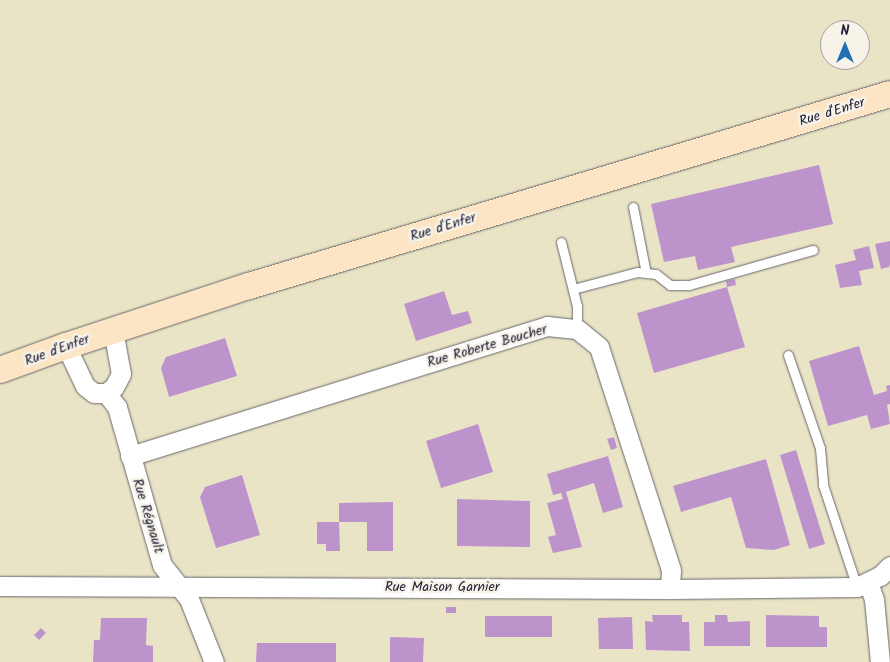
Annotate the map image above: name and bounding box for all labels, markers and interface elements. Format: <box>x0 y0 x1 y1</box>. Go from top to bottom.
north arrow <box>820 20 870 70</box>
text: N <box>841 20 849 42</box>
street label: Rue d'Enfer <box>797 94 867 130</box>
street label: Rue d'Enfer <box>408 209 478 245</box>
street label: Rue Roberte Boucher <box>425 321 549 371</box>
street label: Rue d'Enfer <box>22 331 92 369</box>
street label: Rue Régnault <box>129 477 167 555</box>
street label: Rue Maison Garnier <box>385 579 499 595</box>

